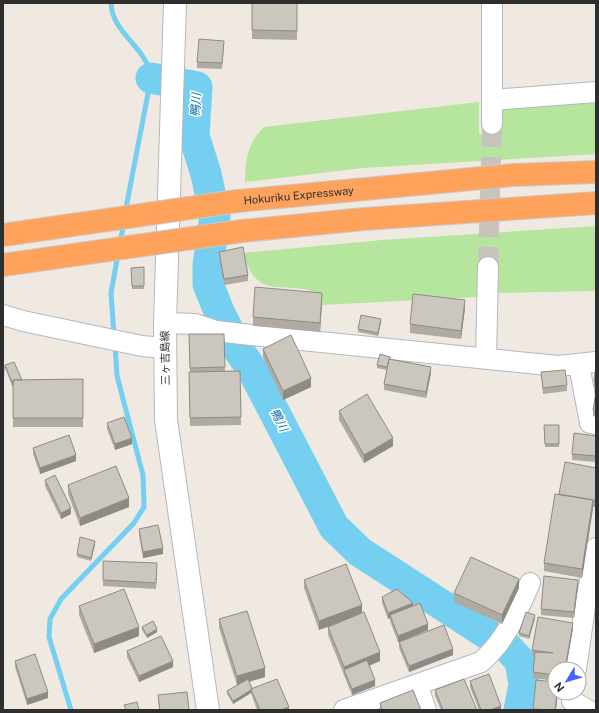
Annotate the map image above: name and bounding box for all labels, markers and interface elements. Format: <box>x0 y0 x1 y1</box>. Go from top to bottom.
water label: 鴨川 <box>188 91 204 117</box>
street label: Hokuriku Expressway <box>243 184 354 206</box>
street label: 三ヶ吉島線 <box>159 330 171 386</box>
water label: 鴨川 <box>267 406 292 436</box>
north arrow <box>547 661 587 701</box>
text: N <box>552 680 566 694</box>

